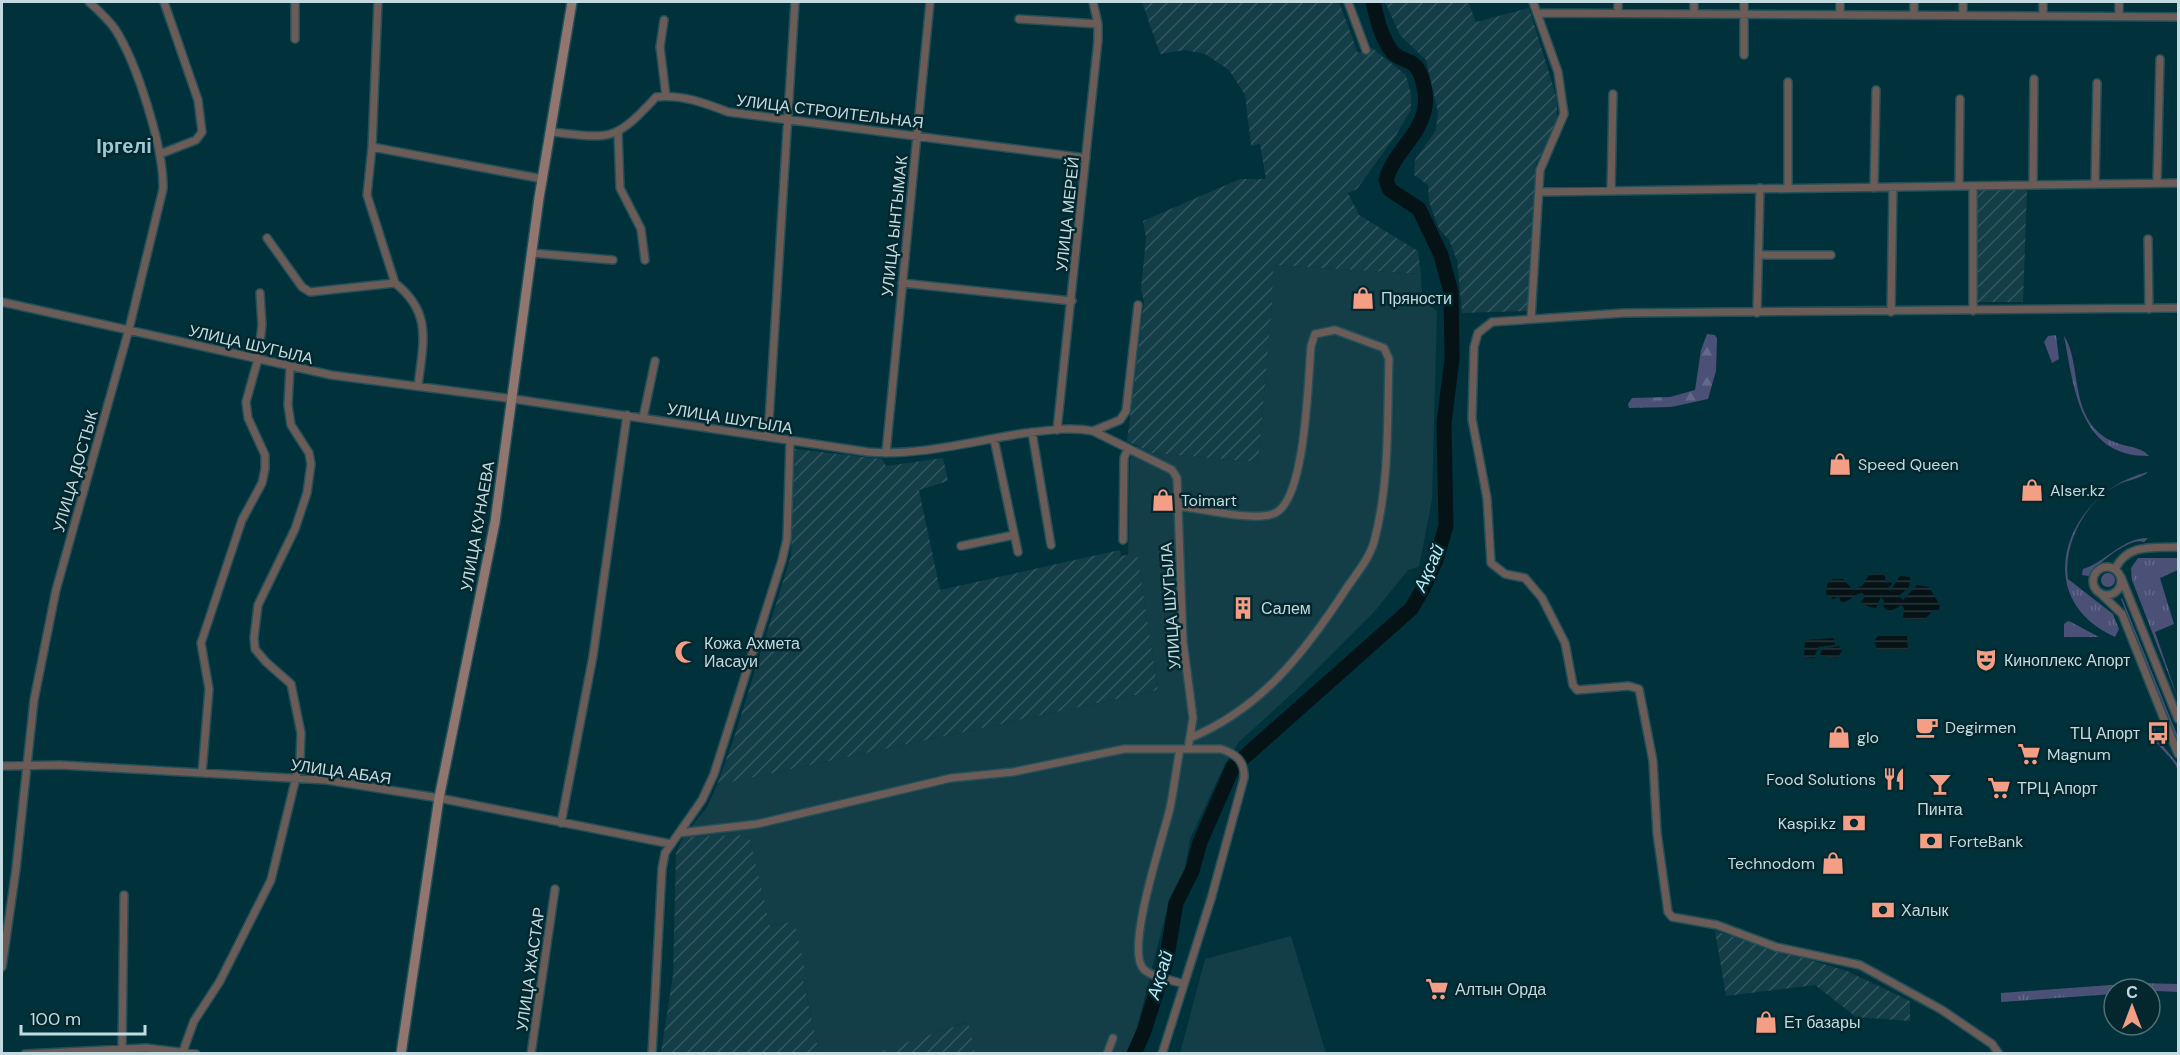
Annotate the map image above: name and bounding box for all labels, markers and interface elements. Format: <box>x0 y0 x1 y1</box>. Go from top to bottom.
street label: УЛИЦА СТРОИТЕЛЬНАЯ <box>735 90 925 133</box>
district label: Іргелі <box>96 133 152 159</box>
street label: УЛИЦА ЫНТЫМАК <box>877 154 912 297</box>
street label: УЛИЦА МЕРЕЙ <box>1051 156 1084 272</box>
shop icon: Пряности <box>1350 285 1376 311</box>
place label: Пряности <box>1381 288 1452 309</box>
street label: УЛИЦА ШУГЫЛА <box>187 320 316 369</box>
street label: УЛИЦА ШУГЫЛА <box>665 398 795 439</box>
street label: УЛИЦА ДОСТЫК <box>48 407 103 535</box>
shop icon: Speed Queen <box>1827 451 1853 477</box>
place label: Speed Queen <box>1858 454 1959 475</box>
street label: УЛИЦА КУНАЕВА <box>456 459 499 593</box>
shop icon: Alser.kz <box>2019 477 2045 503</box>
place label: Alser.kz <box>2050 480 2105 501</box>
shop icon: Toimart <box>1150 487 1176 513</box>
place label: Toimart <box>1181 490 1237 511</box>
water label: Ақсай <box>1408 540 1450 596</box>
street label: УЛИЦА ШУГЫЛА <box>1156 541 1185 670</box>
building icon: Салем <box>1230 595 1256 621</box>
place label: Салем <box>1261 598 1311 619</box>
place label: Кожа Ахмета Иасауи <box>704 633 800 672</box>
mosque icon: Кожа Ахмета Иасауи <box>673 639 699 665</box>
theatre icon: Киноплекс Апорт <box>1973 647 1999 673</box>
place label: Киноплекс Апорт <box>2004 650 2131 671</box>
cafe icon: Degirmen <box>1914 714 1940 740</box>
place label: Degirmen <box>1945 717 2016 738</box>
bus stop icon: ТЦ Апорт <box>2145 720 2171 746</box>
place label: ТЦ Апорт <box>2070 723 2141 744</box>
shop icon: glo <box>1826 724 1852 750</box>
place label: glo <box>1857 727 1879 748</box>
supermarket icon: Magnum <box>2016 741 2042 767</box>
place label: Magnum <box>2047 744 2111 765</box>
street label: УЛИЦА АБАЯ <box>289 754 393 789</box>
restaurant icon: Food Solutions <box>1881 766 1907 792</box>
place label: Food Solutions <box>1766 769 1876 790</box>
bar icon: Пинта <box>1927 771 1953 797</box>
supermarket icon: ТРЦ Апорт <box>1986 775 2012 801</box>
place label: ТРЦ Апорт <box>2017 778 2098 799</box>
place label: Пинта <box>1917 799 1963 820</box>
bank icon: Kaspi.kz <box>1841 810 1867 836</box>
place label: Kaspi.kz <box>1778 813 1836 834</box>
bank icon: ForteBank <box>1918 828 1944 854</box>
place label: ForteBank <box>1949 831 2023 852</box>
shop icon: Technodom <box>1820 850 1846 876</box>
place label: Technodom <box>1728 853 1815 874</box>
bank icon: Халык <box>1870 897 1896 923</box>
place label: Халык <box>1901 900 1949 921</box>
street label: УЛИЦА ЖАСТАР <box>511 906 550 1032</box>
water label: Ақсай <box>1141 948 1179 1003</box>
supermarket icon: Алтын Орда <box>1424 976 1450 1002</box>
north arrow <box>2102 977 2162 1037</box>
place label: Алтын Орда <box>1455 979 1546 1000</box>
text: С <box>2126 982 2138 1003</box>
scale bar <box>21 998 146 1036</box>
text: 100 m <box>30 1007 81 1031</box>
shop icon: Ет базары <box>1753 1009 1779 1035</box>
place label: Ет базары <box>1784 1012 1860 1033</box>

